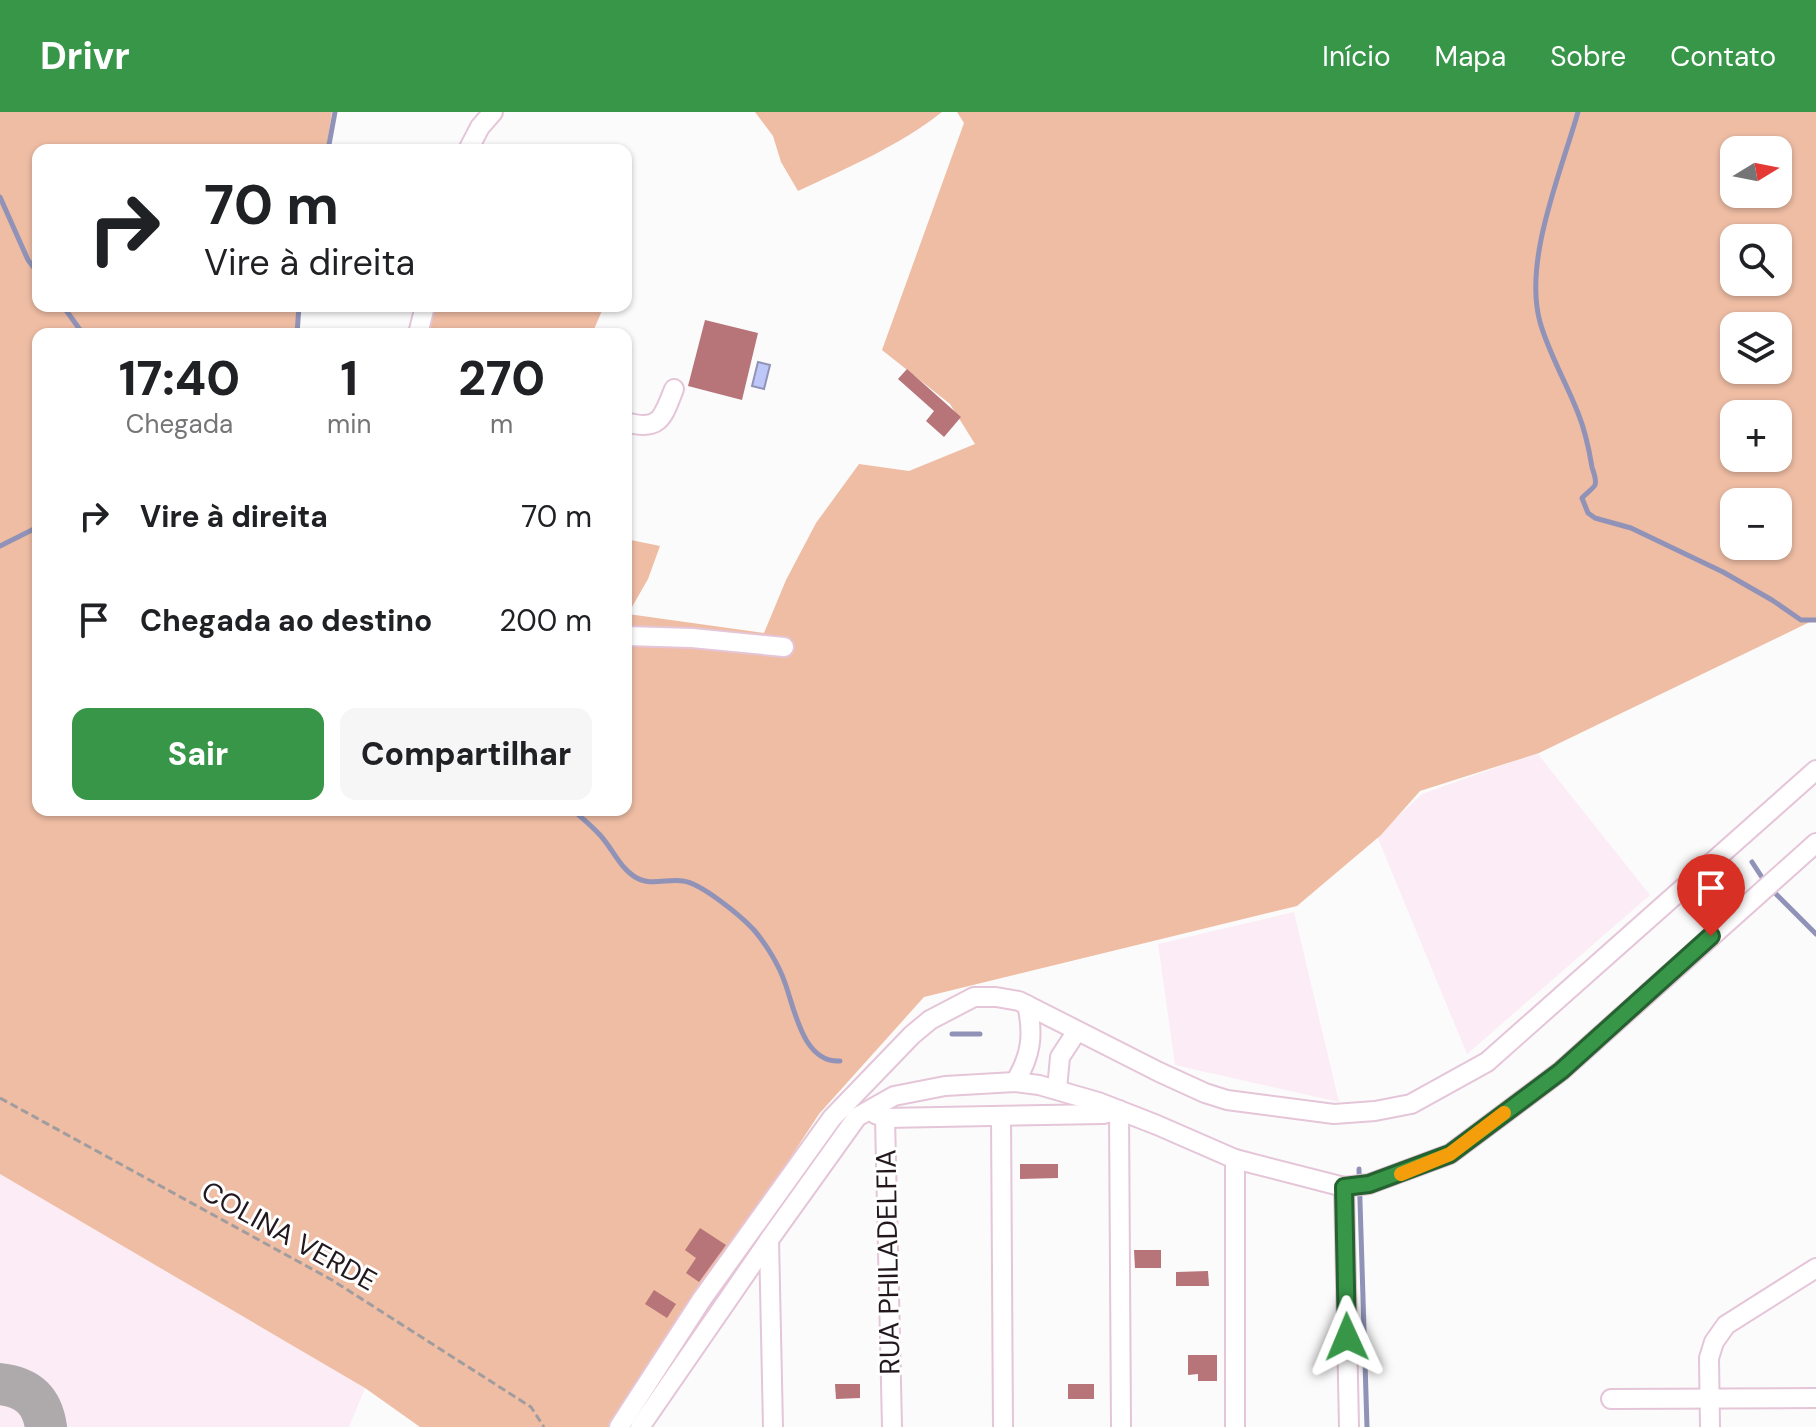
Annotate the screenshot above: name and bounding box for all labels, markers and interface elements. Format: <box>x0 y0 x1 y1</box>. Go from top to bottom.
text: Drivr <box>40 31 130 81</box>
text: Início <box>1322 38 1391 75</box>
text: Mapa <box>1435 38 1506 75</box>
text: Sobre <box>1550 38 1626 75</box>
text: Contato <box>1670 38 1776 75</box>
north arrow <box>1720 136 1792 208</box>
map controls <box>1720 136 1792 560</box>
text: 70 m <box>204 168 339 241</box>
icon: right <box>72 176 176 280</box>
button: search <box>1720 224 1792 296</box>
text: Vire à direita <box>204 239 415 286</box>
button: layers <box>1720 312 1792 384</box>
text: 17:40 <box>119 347 240 410</box>
text: 1 <box>340 347 358 410</box>
text: 270 <box>458 347 545 410</box>
button: + <box>1720 400 1792 472</box>
text: Chegada <box>126 407 233 441</box>
text: min <box>327 407 371 441</box>
text: m <box>490 407 513 441</box>
button: − <box>1720 488 1792 560</box>
icon: right <box>72 494 116 538</box>
text: Vire à direita <box>140 497 328 536</box>
text: 70 m <box>521 497 592 536</box>
icon: arrive <box>72 598 116 642</box>
text: Chegada ao destino <box>140 601 432 640</box>
text: 200 m <box>499 601 592 640</box>
button: Sair <box>72 708 324 800</box>
button: Compartilhar <box>340 708 592 800</box>
pin <box>1677 854 1745 936</box>
icon: arrive <box>1689 866 1733 910</box>
street label: RUA PHILADELFIA <box>868 1149 908 1375</box>
street label: COLINA VERDE <box>195 1173 383 1299</box>
position arrow <box>1305 1295 1389 1379</box>

